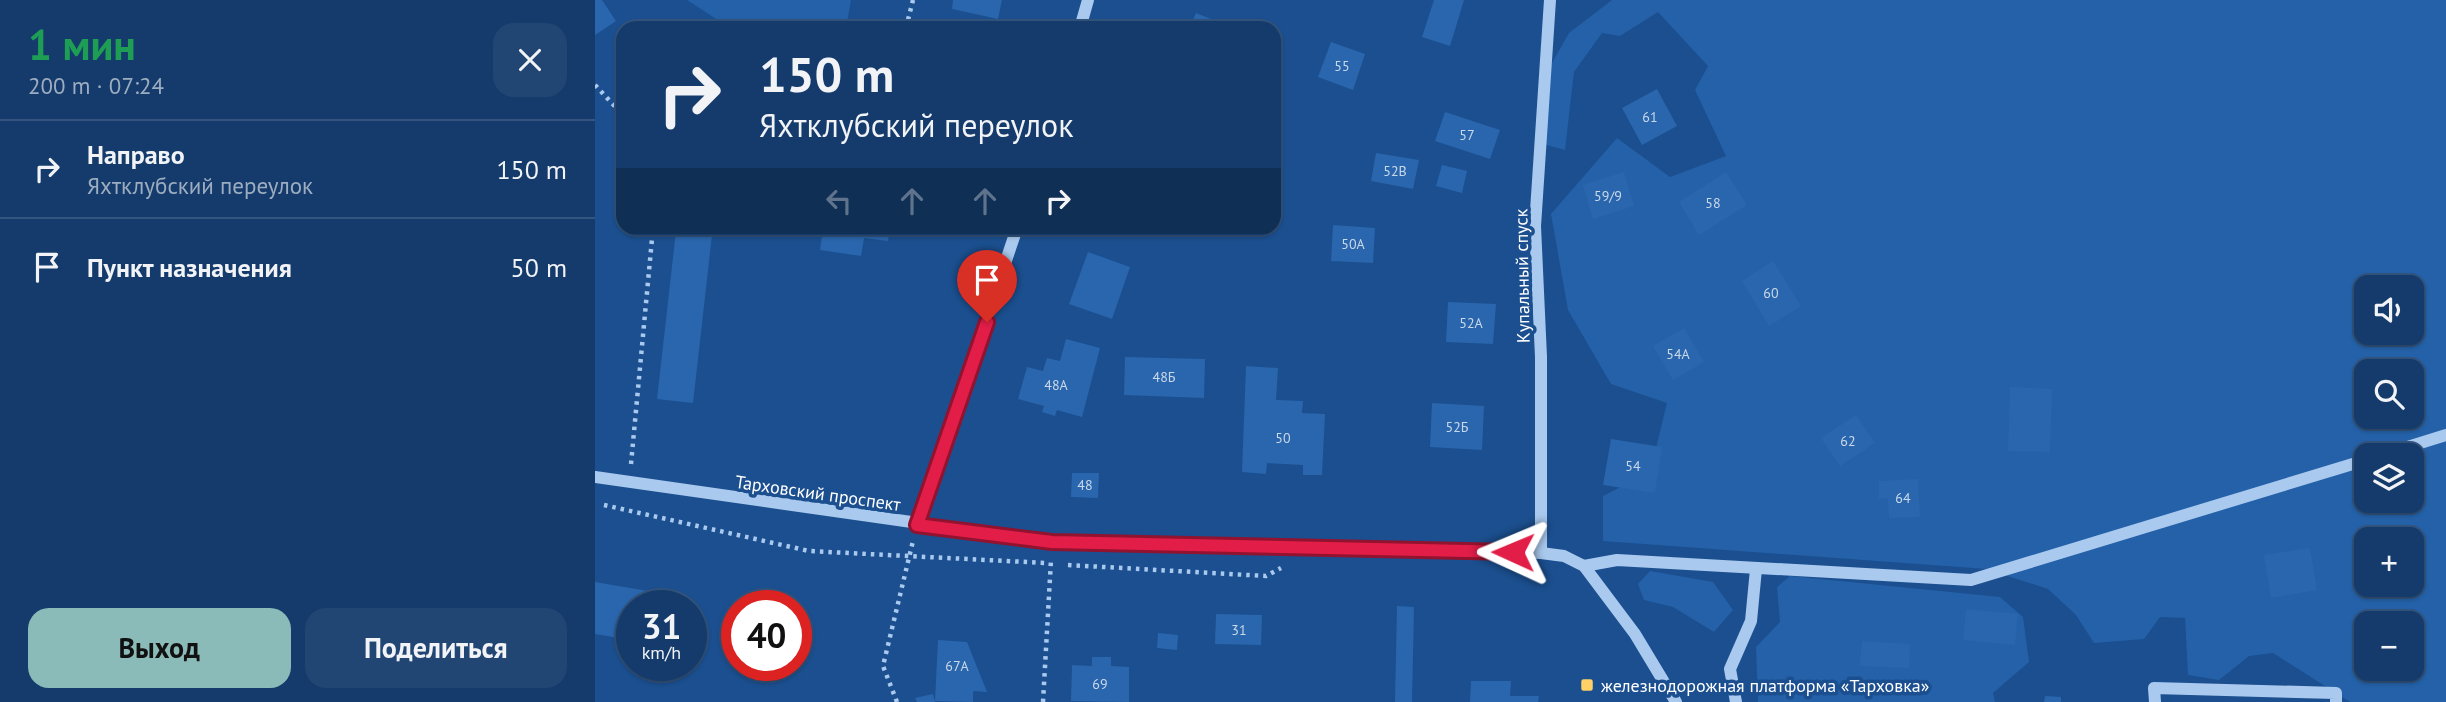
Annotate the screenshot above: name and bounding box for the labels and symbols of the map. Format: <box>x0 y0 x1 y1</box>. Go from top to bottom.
house number: 55 <box>1334 57 1350 75</box>
house number: 61 <box>1642 108 1658 126</box>
house number: 57 <box>1459 126 1475 144</box>
house number: 52В <box>1383 162 1407 180</box>
house number: 59/9 <box>1594 187 1622 205</box>
house number: 58 <box>1705 194 1721 212</box>
street label: Купальный спуск <box>1509 208 1535 343</box>
house number: 50А <box>1341 235 1366 253</box>
pin <box>957 250 1017 322</box>
house number: 60 <box>1763 284 1779 302</box>
house number: 52А <box>1459 314 1484 332</box>
house number: 54А <box>1666 345 1691 363</box>
house number: 48Б <box>1153 368 1176 386</box>
house number: 48А <box>1044 376 1069 394</box>
house number: 52Б <box>1446 418 1469 436</box>
house number: 50 <box>1275 429 1291 447</box>
house number: 62 <box>1840 432 1856 450</box>
house number: 54 <box>1625 457 1641 475</box>
street label: Тарховский проспект <box>734 470 903 516</box>
house number: 48 <box>1077 476 1093 494</box>
house number: 64 <box>1895 489 1911 507</box>
position arrow <box>1476 515 1550 589</box>
speed limit sign: 40 <box>721 590 812 681</box>
house number: 31 <box>1231 621 1247 639</box>
house number: 67А <box>945 657 970 675</box>
place label: железнодорожная платформа «Тарховка» <box>1601 674 1929 697</box>
house number: 69 <box>1092 675 1108 693</box>
marker: железнодорожная платформа «Тарховка» <box>1579 677 1595 693</box>

